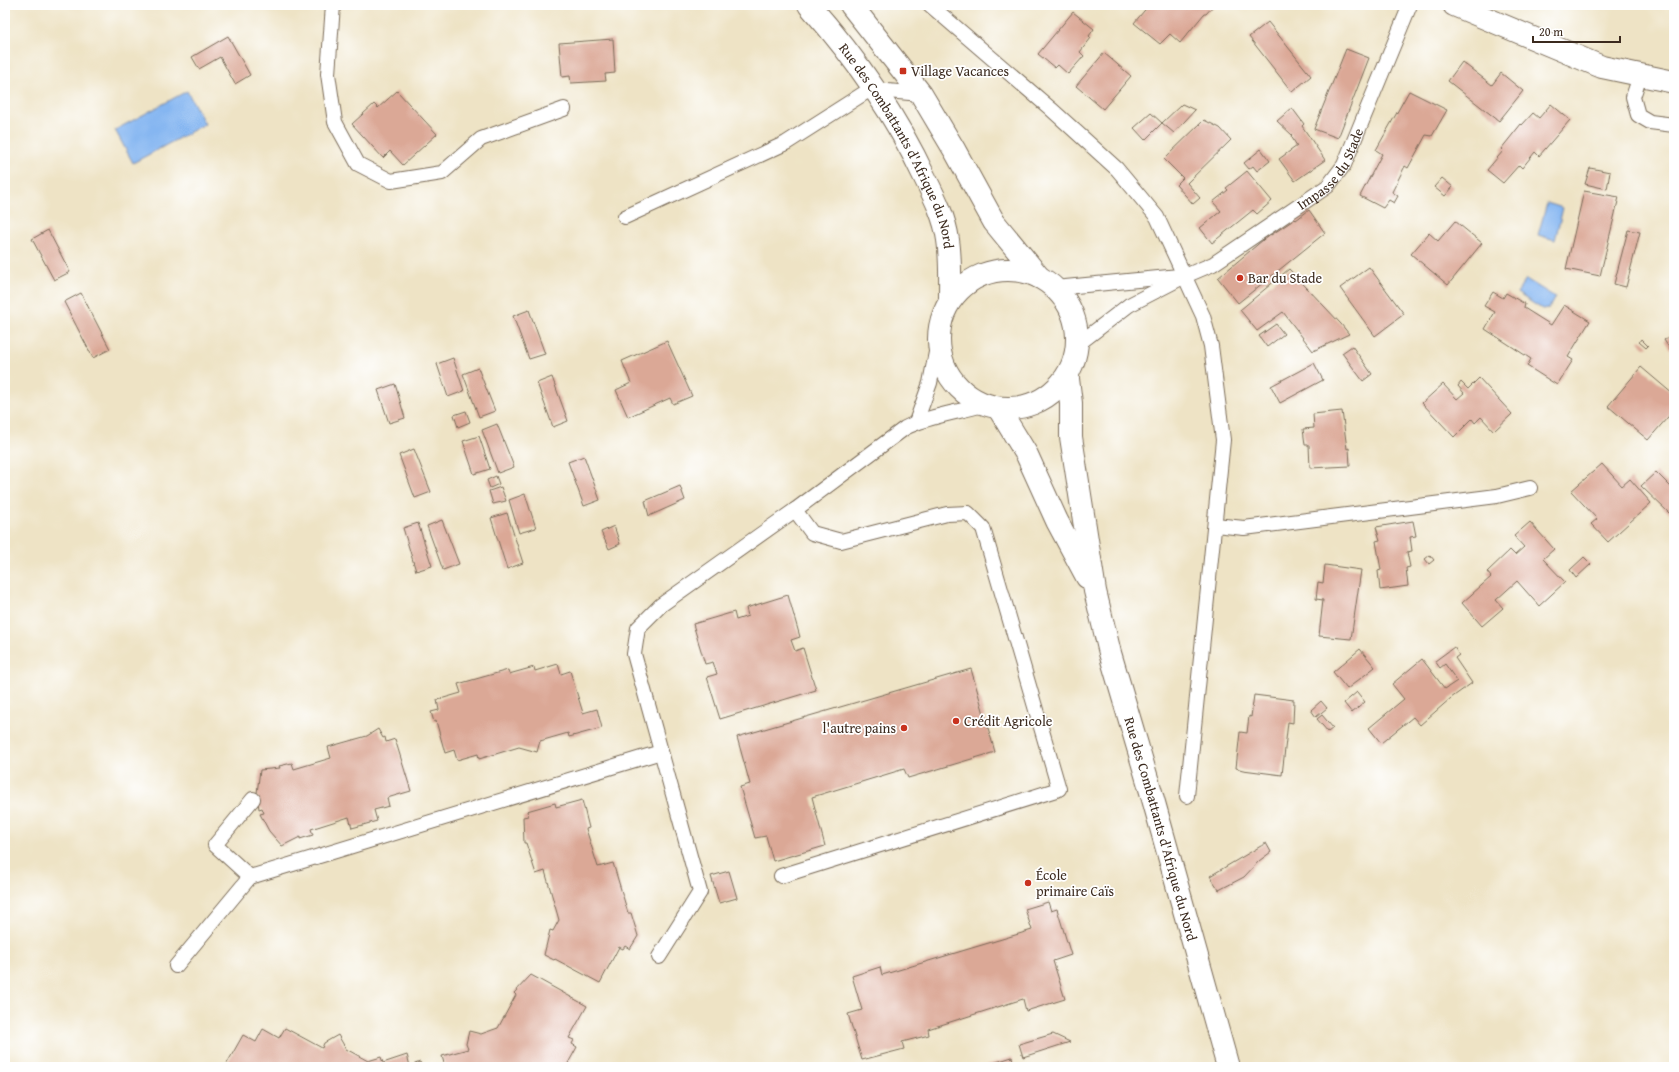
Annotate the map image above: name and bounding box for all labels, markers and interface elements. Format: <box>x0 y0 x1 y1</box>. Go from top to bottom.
scale bar <box>1533 18 1620 44</box>
text: 20 m <box>1539 23 1563 40</box>
street label: Rue des Combattants d'Afrique du Nord <box>834 39 959 250</box>
place label: Village Vacances <box>911 61 1009 81</box>
marker: Village Vacances <box>898 66 908 76</box>
street label: Impasse du Stade <box>1293 125 1368 214</box>
place label: Bar du Stade <box>1248 268 1322 288</box>
marker: Bar du Stade <box>1235 273 1245 283</box>
place label: Crédit Agricole <box>964 711 1053 731</box>
street label: Rue des Combattants d'Afrique du Nord <box>1119 715 1202 944</box>
marker: Crédit Agricole <box>951 716 961 726</box>
place label: l'autre pains <box>823 718 896 738</box>
marker: l'autre pains <box>899 723 909 733</box>
place label: École primaire Caïs <box>1036 865 1114 901</box>
marker: École primaire Caïs <box>1023 878 1033 888</box>

